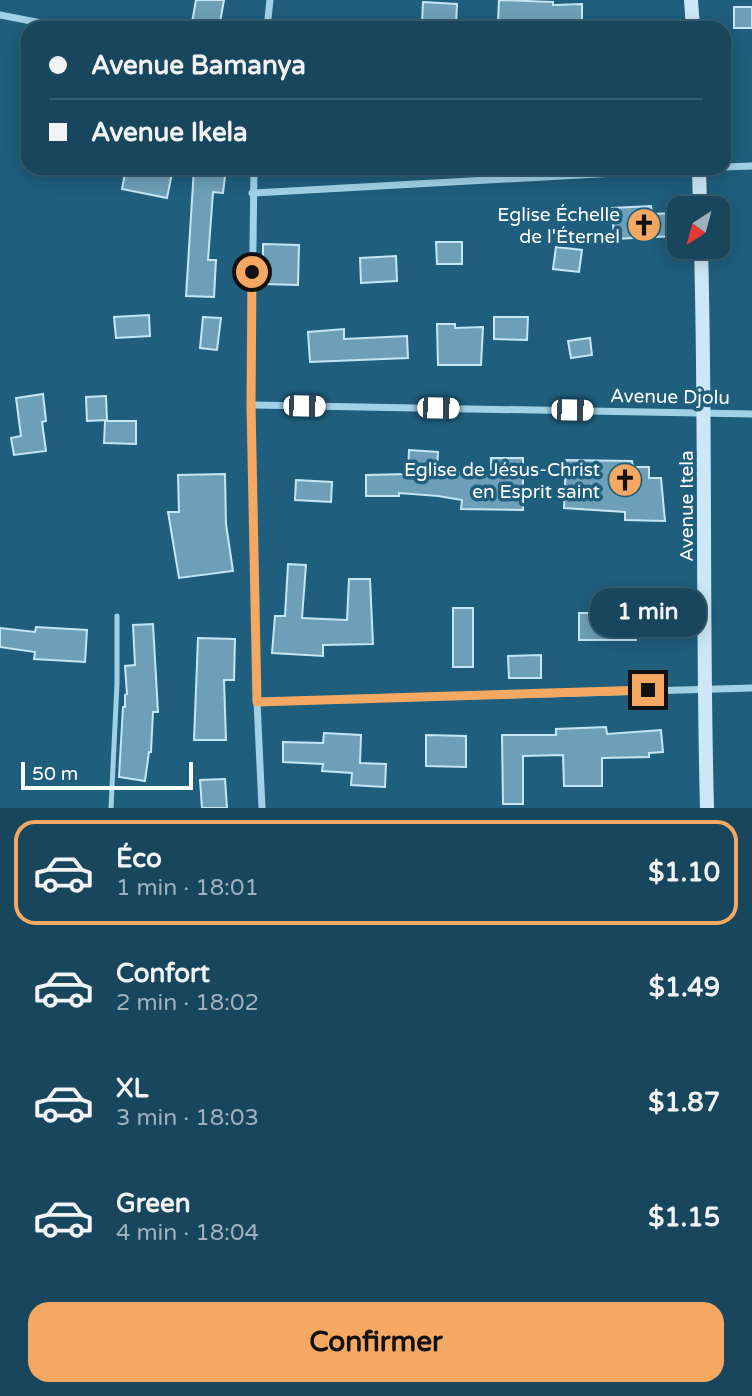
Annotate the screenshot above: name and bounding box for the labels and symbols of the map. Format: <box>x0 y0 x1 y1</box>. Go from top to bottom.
north arrow <box>667 196 730 259</box>
place label: Eglise Échelle de l'Éternel <box>497 204 620 248</box>
church icon: Eglise Échelle de l'Éternel <box>625 206 663 244</box>
route start <box>236 256 268 288</box>
street label: Avenue Djolu <box>610 385 730 409</box>
car <box>283 395 326 417</box>
car <box>417 397 460 419</box>
car <box>551 399 594 421</box>
street label: Avenue Itela <box>676 450 698 562</box>
place label: Eglise de Jésus-Christ en Esprit saint <box>404 459 600 503</box>
church icon: Eglise de Jésus-Christ en Esprit saint <box>606 461 644 499</box>
callout: 1 min <box>590 588 706 638</box>
route end <box>632 674 664 706</box>
scale bar <box>21 759 192 791</box>

